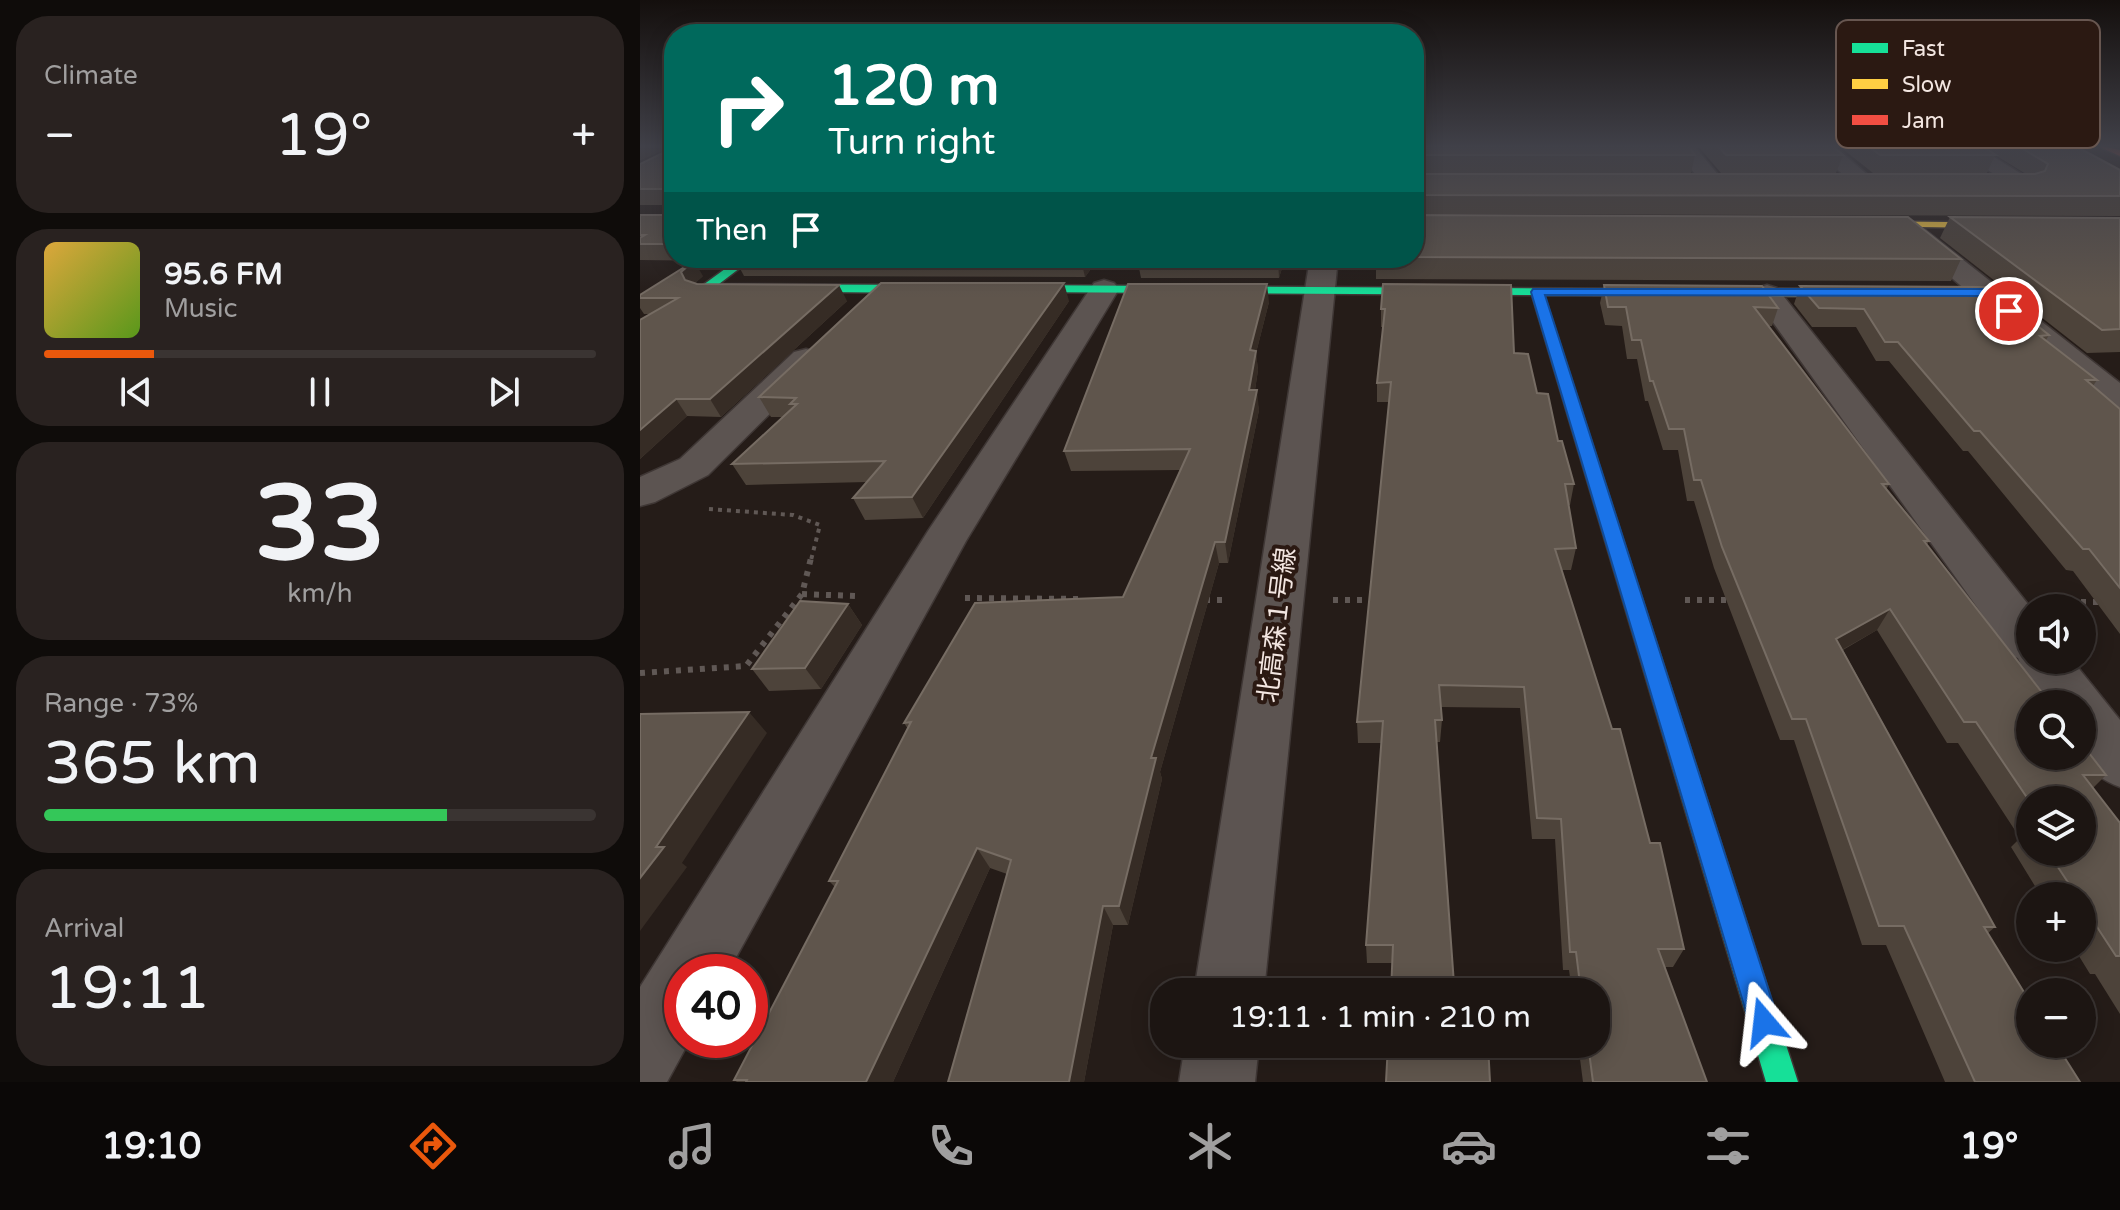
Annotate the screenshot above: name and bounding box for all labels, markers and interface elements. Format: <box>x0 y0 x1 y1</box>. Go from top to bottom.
legend <box>1836 20 2100 148</box>
text: Fast <box>1902 36 1945 62</box>
text: 120 m <box>828 53 999 120</box>
icon: right <box>696 56 800 160</box>
text: Climate <box>44 60 138 91</box>
text: Slow <box>1902 72 1952 98</box>
text: 19° <box>274 100 372 172</box>
text: Jam <box>1902 108 1945 134</box>
text: − <box>44 110 75 163</box>
text: + <box>571 110 596 163</box>
text: Turn right <box>828 121 995 164</box>
icon: arrive <box>784 208 828 252</box>
text: Then <box>696 212 768 249</box>
text: 95.6 FM <box>164 256 283 293</box>
pin <box>1975 277 2043 345</box>
icon: arrive <box>1987 289 2031 333</box>
text: Music <box>164 293 237 324</box>
icon: previous <box>114 370 158 414</box>
icon: pause <box>298 370 342 414</box>
icon: next <box>482 370 526 414</box>
text: 33 <box>255 463 385 588</box>
street label: 北高森１号線 <box>1252 546 1302 704</box>
text: km/h <box>287 578 353 609</box>
map controls <box>2016 594 2096 1058</box>
button: sound <box>2016 594 2096 674</box>
text: Range · 73% <box>44 688 198 719</box>
button: search <box>2016 690 2096 770</box>
text: 365 km <box>44 728 260 800</box>
button: layers <box>2016 786 2096 866</box>
button: + <box>2016 882 2096 962</box>
text: Arrival <box>44 913 124 944</box>
text: 19:11 <box>44 953 210 1025</box>
speed limit sign: 40 <box>664 954 768 1058</box>
button: − <box>2016 978 2096 1058</box>
position arrow <box>1722 980 1806 1064</box>
text: 19:11 · 1 min · 210 m <box>1229 999 1531 1036</box>
icon: directions <box>405 1118 461 1174</box>
icon: music <box>664 1118 720 1174</box>
icon: phone <box>923 1118 979 1174</box>
icon: climate <box>1182 1118 1238 1174</box>
icon: car <box>1441 1118 1497 1174</box>
icon: filters <box>1700 1118 1756 1174</box>
text: 19:10 <box>102 1125 201 1168</box>
text: 19° <box>1960 1125 2018 1168</box>

